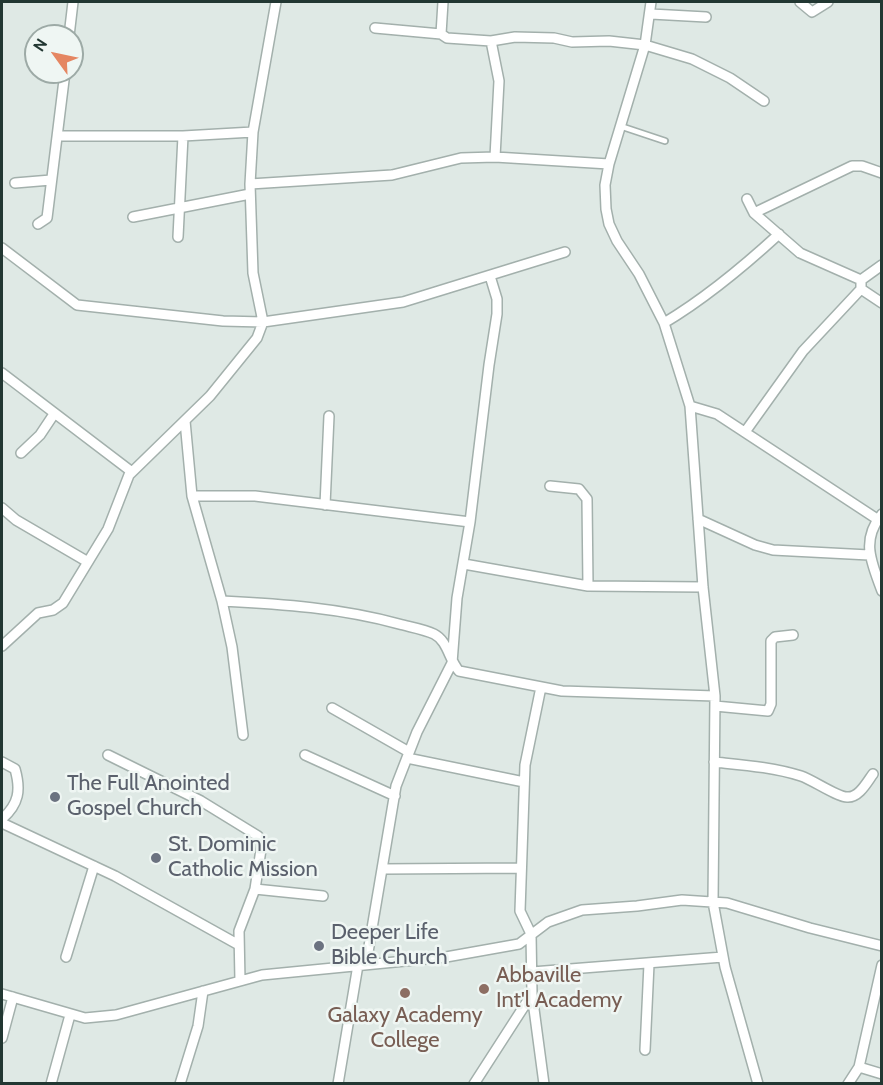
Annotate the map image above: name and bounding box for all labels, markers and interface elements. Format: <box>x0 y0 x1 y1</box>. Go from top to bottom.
north arrow <box>24 24 84 84</box>
text: N <box>29 35 51 55</box>
place label: The Full Anointed Gospel Church <box>67 771 230 822</box>
marker: The Full Anointed Gospel Church <box>48 790 62 804</box>
place label: St. Dominic Catholic Mission <box>168 832 318 884</box>
marker: St. Dominic Catholic Mission <box>149 851 163 865</box>
place label: Deeper Life Bible Church <box>331 920 448 972</box>
marker: Deeper Life Bible Church <box>312 939 326 953</box>
place label: Abbaville Int'l Academy <box>496 963 622 1014</box>
marker: Abbaville Int'l Academy <box>477 982 491 996</box>
marker: Galaxy Academy College <box>398 986 412 1000</box>
place label: Galaxy Academy College <box>327 1003 483 1054</box>

